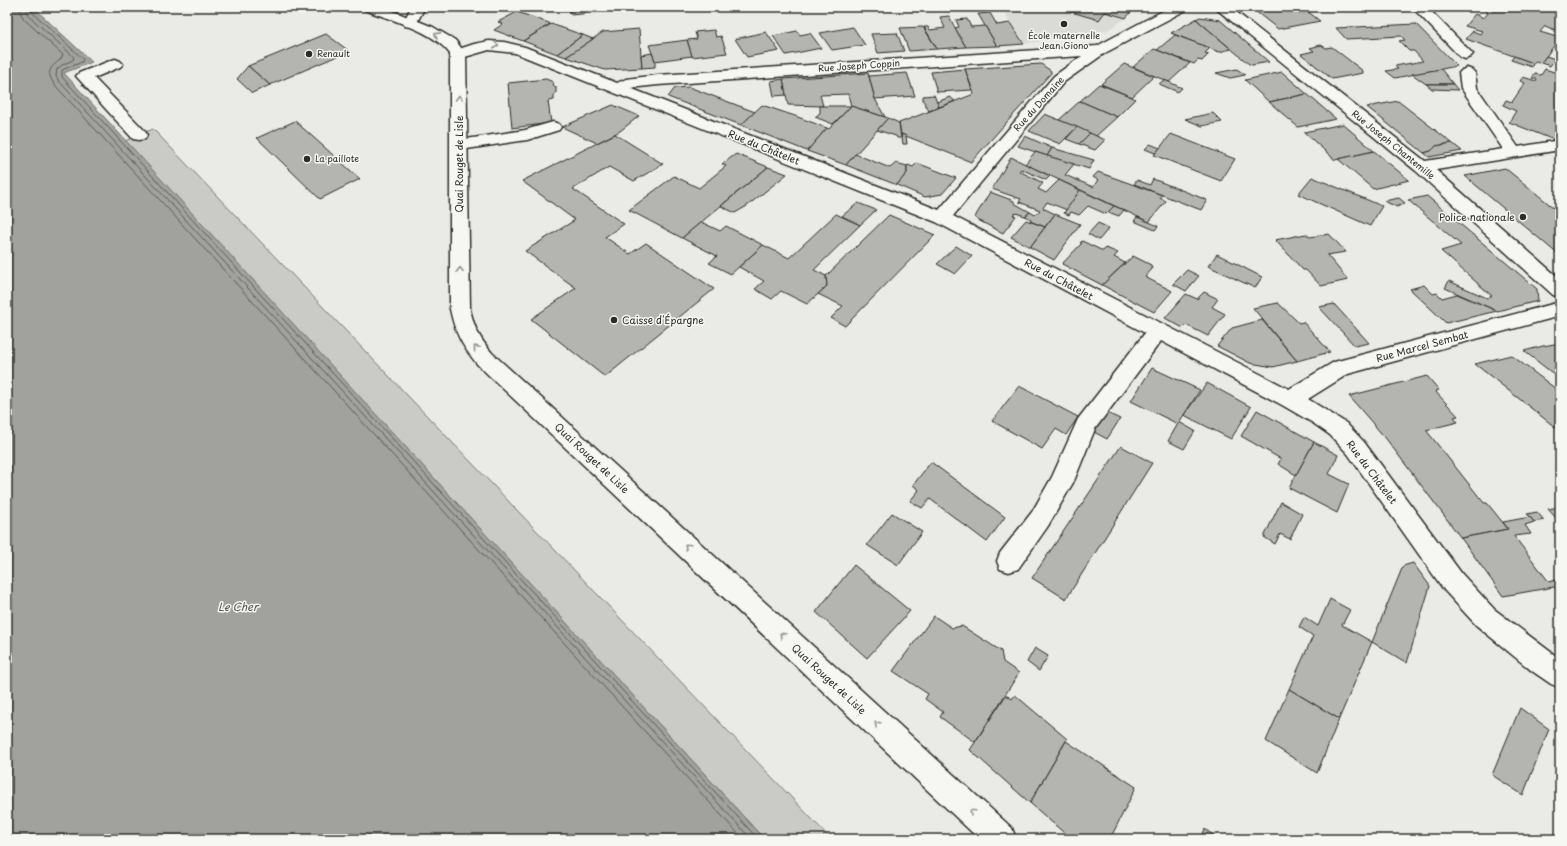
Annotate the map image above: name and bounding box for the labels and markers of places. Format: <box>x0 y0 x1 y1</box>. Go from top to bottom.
marker: École maternelle Jean Giono <box>1059 19 1069 29</box>
place label: École maternelle Jean Giono <box>1028 28 1100 52</box>
place label: Renault <box>317 46 350 60</box>
marker: Renault <box>304 49 314 59</box>
place label: La paillote <box>315 151 359 165</box>
marker: La paillote <box>302 154 312 164</box>
place label: Police nationale <box>1439 209 1515 224</box>
marker: Police nationale <box>1518 212 1528 222</box>
place label: Caisse d'Épargne <box>622 312 704 327</box>
marker: Caisse d'Épargne <box>609 315 619 325</box>

